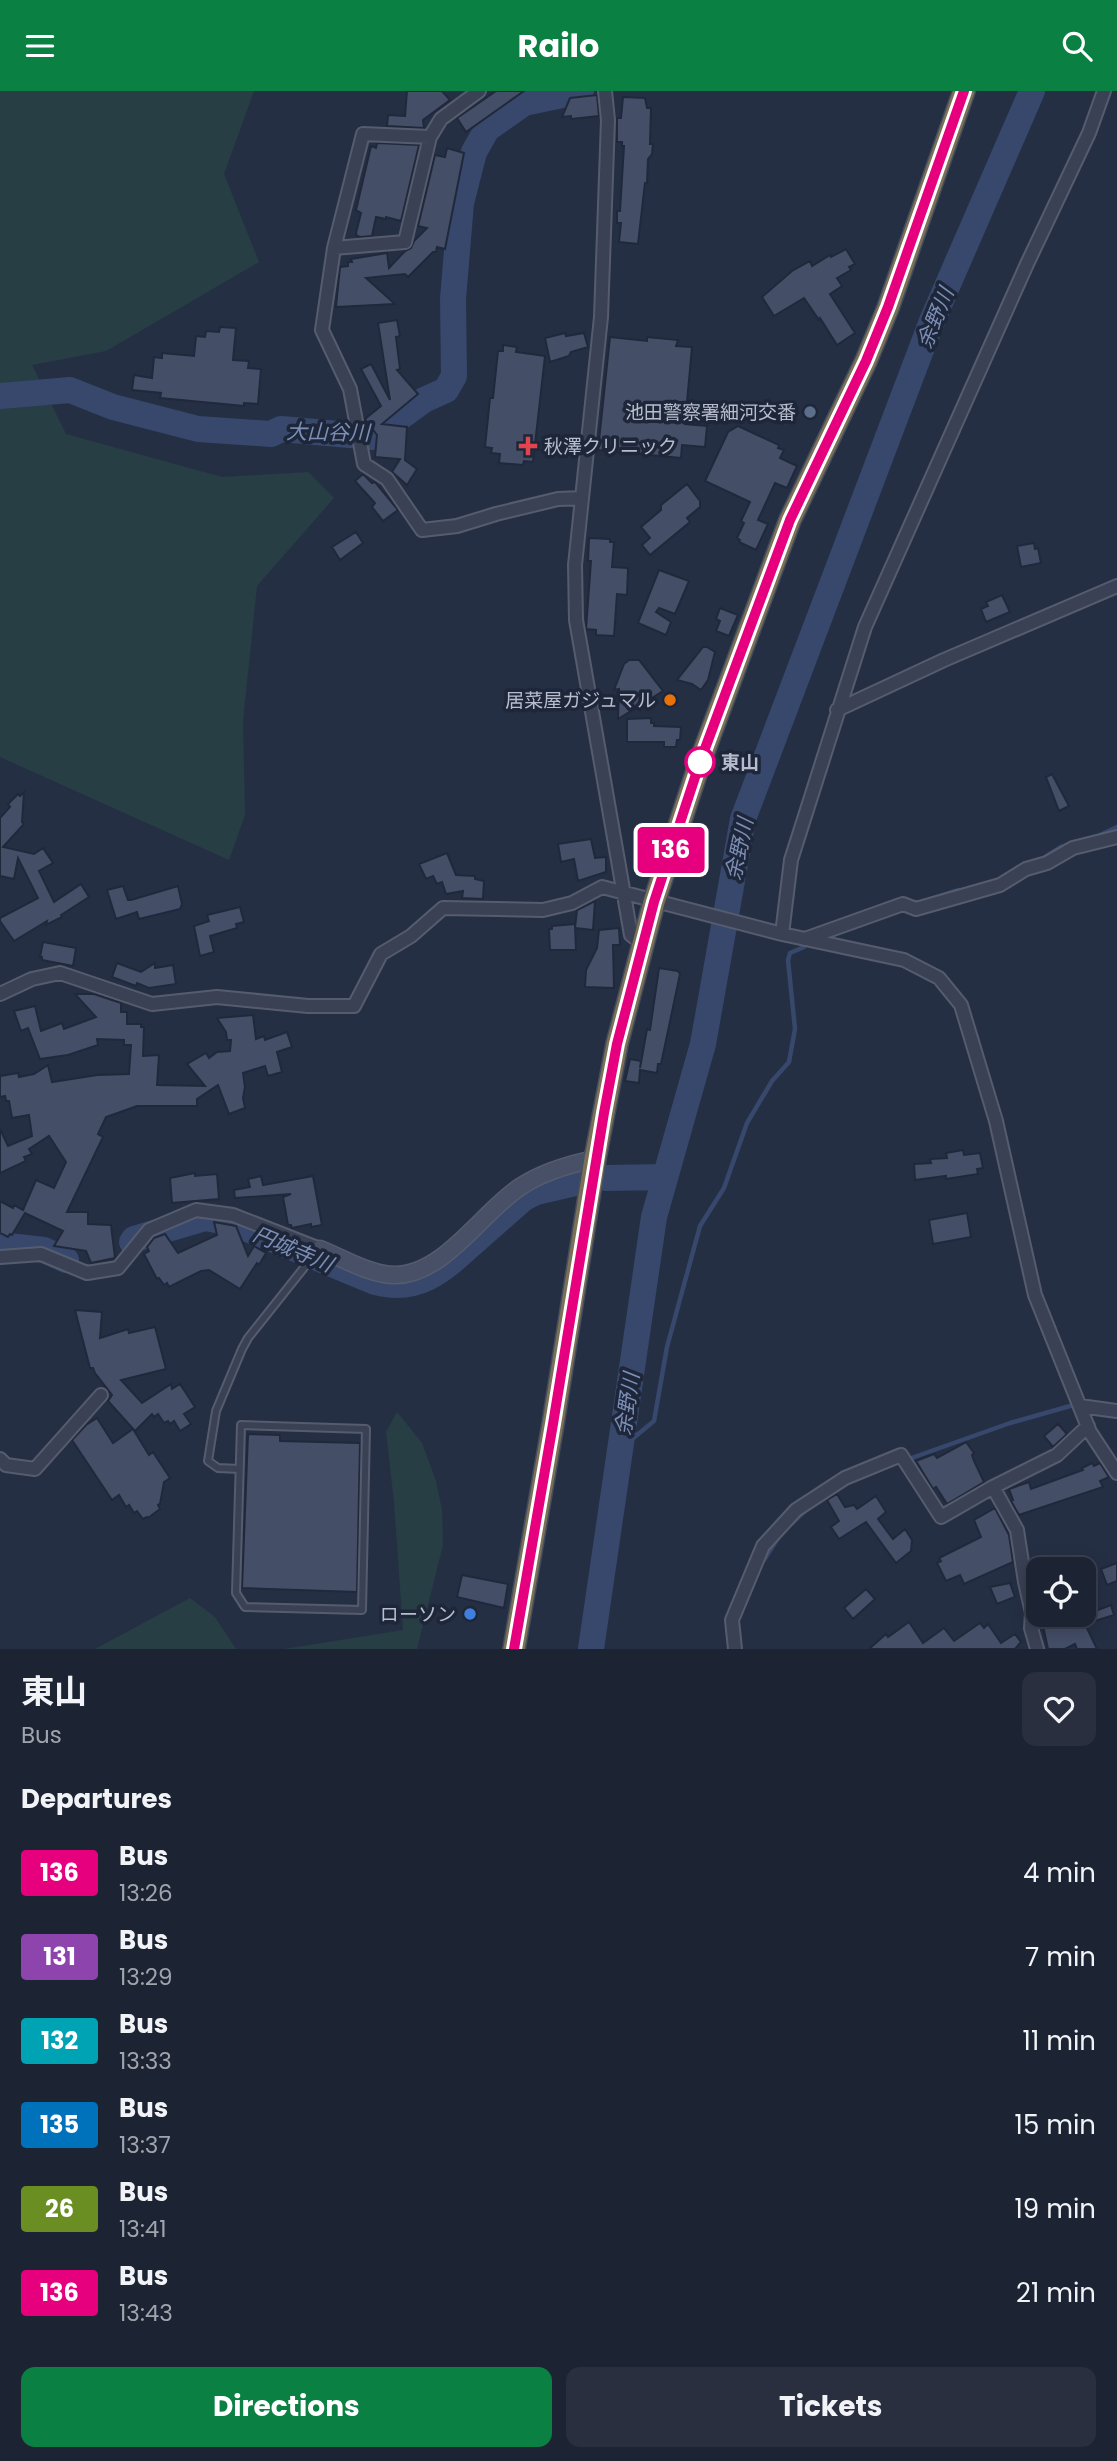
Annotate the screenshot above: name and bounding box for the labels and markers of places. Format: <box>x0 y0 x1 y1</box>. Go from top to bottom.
place label: 池田警察署細河交番 <box>625 399 796 426</box>
marker: 池田警察署細河交番 <box>802 404 818 420</box>
place label: 秋澤クリニック <box>544 433 677 460</box>
marker: 秋澤クリニック <box>518 436 538 456</box>
place label: 居菜屋ガジュマル <box>505 687 656 714</box>
marker: 居菜屋ガジュマル <box>662 692 678 708</box>
marker: 東山 <box>685 747 715 777</box>
place label: 東山 <box>721 749 759 776</box>
place label: ローソン <box>380 1601 456 1628</box>
marker: ローソン <box>462 1606 478 1622</box>

